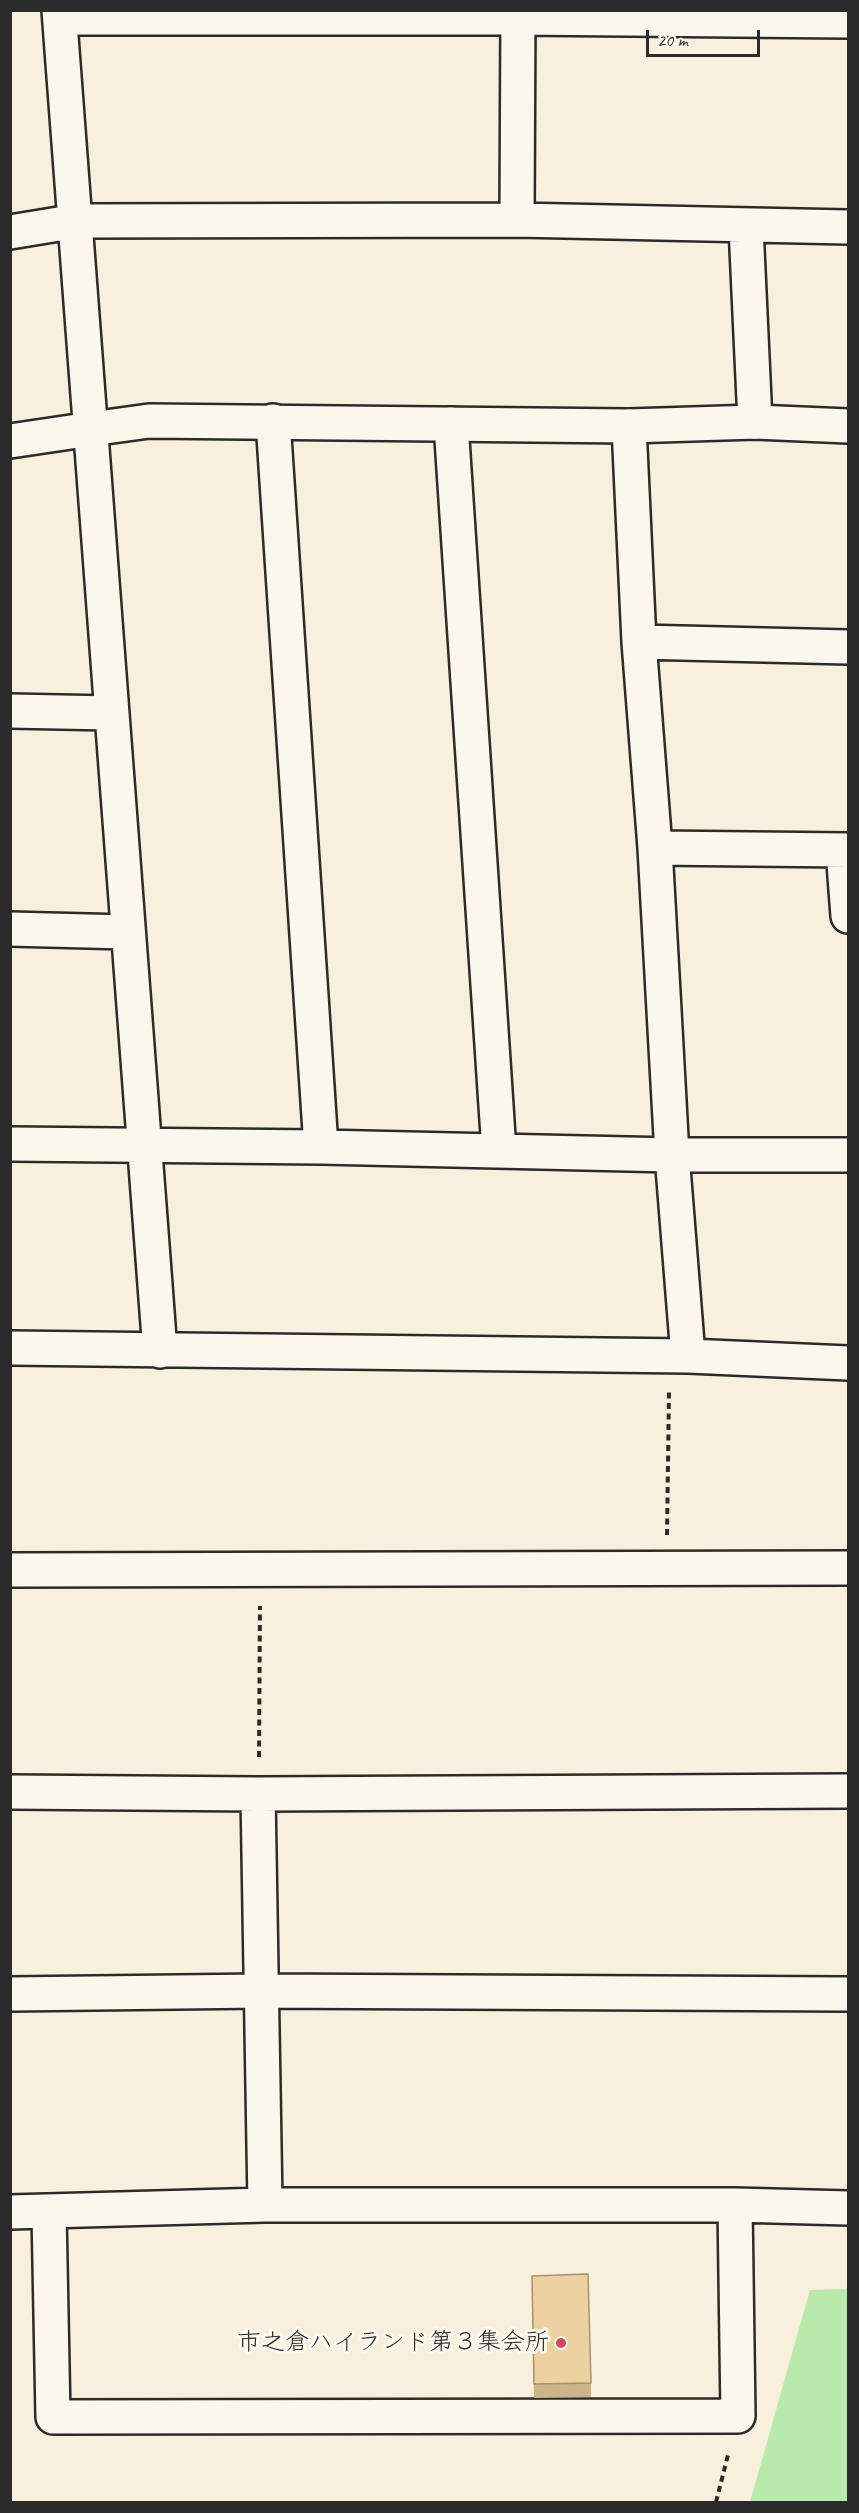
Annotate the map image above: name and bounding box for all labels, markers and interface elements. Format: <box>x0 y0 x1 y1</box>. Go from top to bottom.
scale bar <box>649 18 763 56</box>
text: 20 m <box>657 29 688 51</box>
place label: 市之倉ハイランド第３集会所 <box>237 2329 549 2357</box>
marker: 市之倉ハイランド第３集会所 <box>554 2336 568 2350</box>

